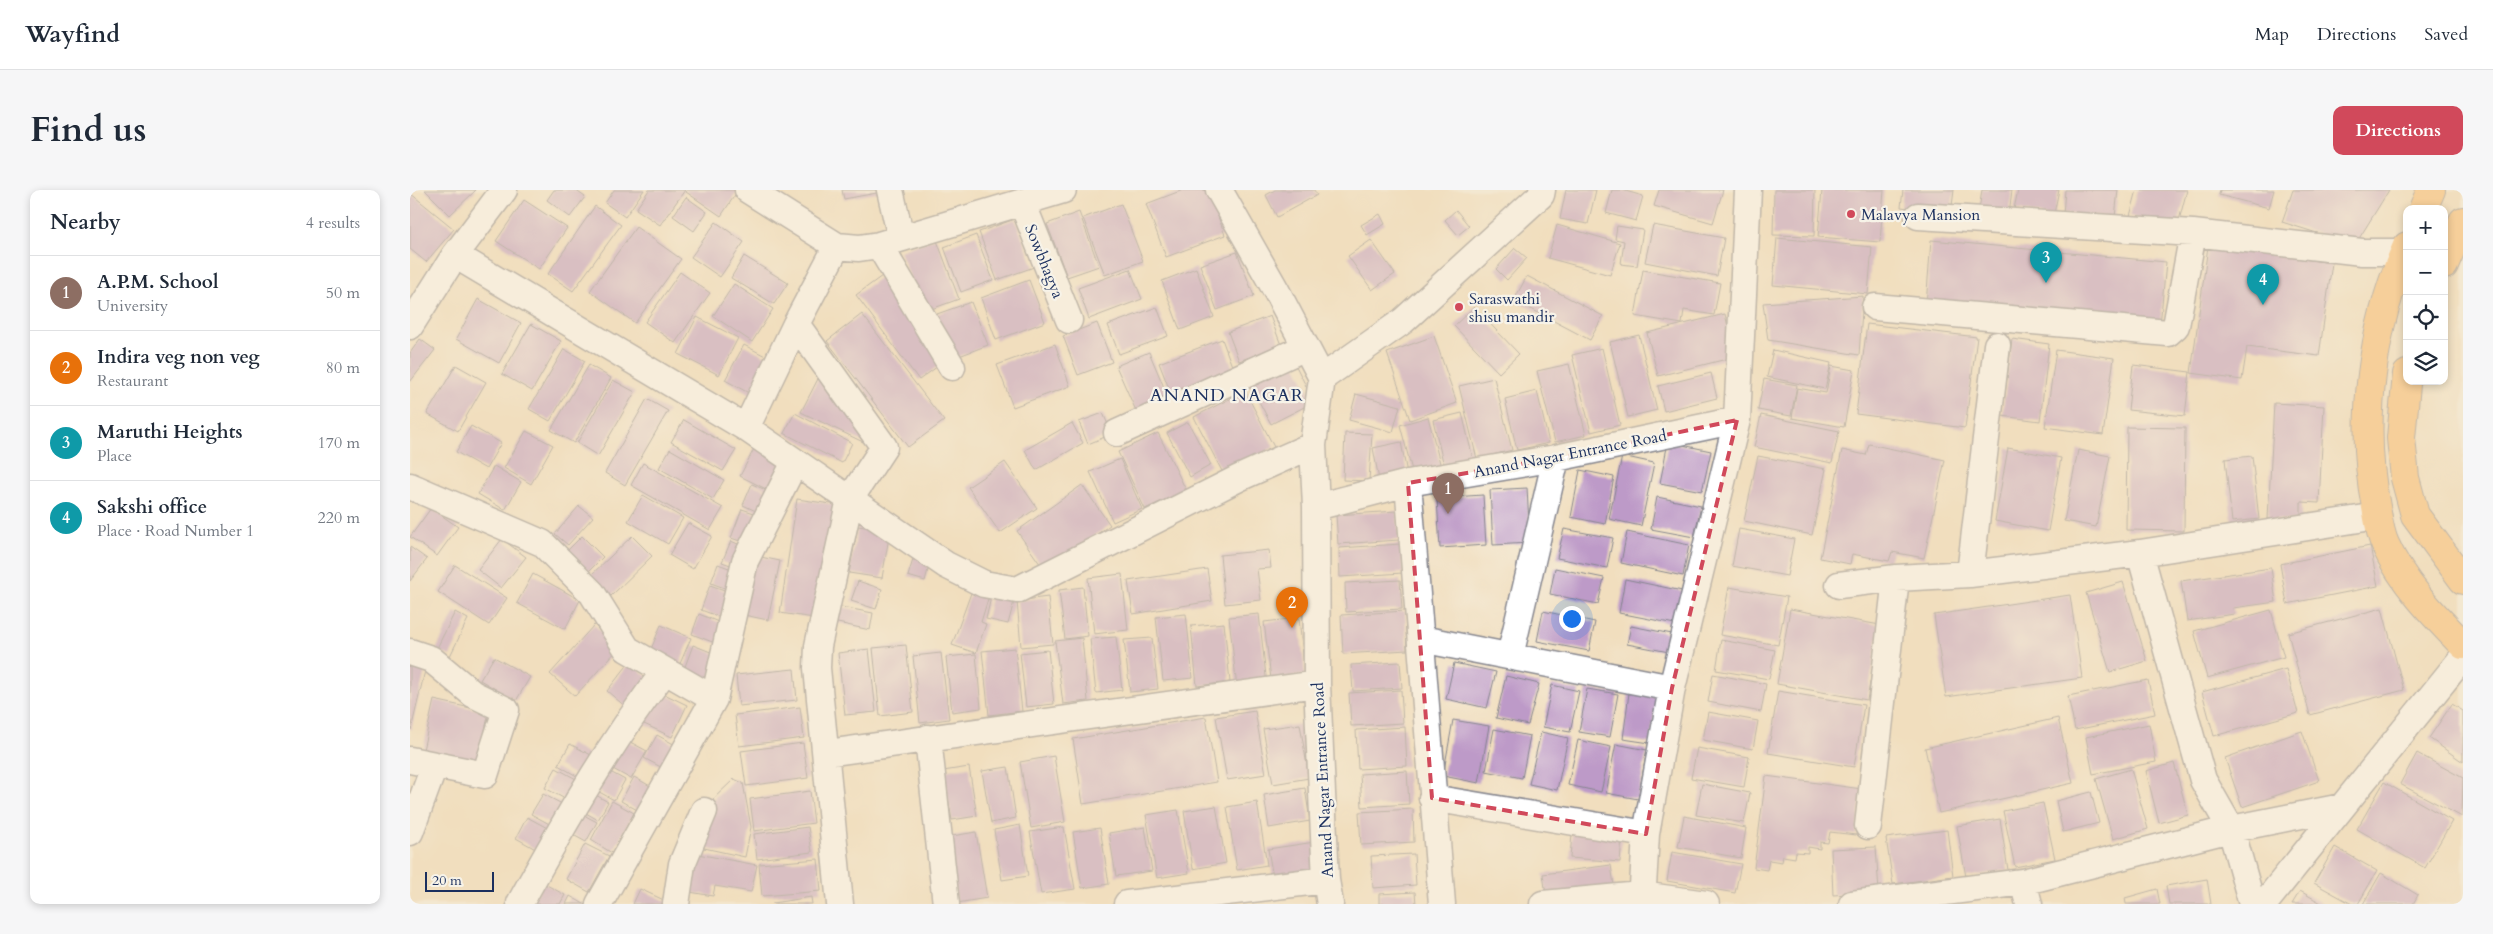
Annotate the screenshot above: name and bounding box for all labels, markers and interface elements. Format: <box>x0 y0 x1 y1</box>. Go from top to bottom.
text: Wayfind <box>25 18 120 51</box>
text: Map <box>2255 22 2289 47</box>
text: Directions <box>2317 22 2396 47</box>
text: Saved <box>2424 22 2468 47</box>
text: Find us <box>30 106 146 154</box>
button: Directions <box>2333 106 2463 155</box>
place label: Malavya Mansion <box>1861 204 1980 226</box>
map controls <box>2403 205 2448 385</box>
button: + <box>2403 205 2448 250</box>
text: Nearby <box>50 208 121 237</box>
marker: Malavya Mansion <box>1845 208 1857 220</box>
text: 4 results <box>306 212 360 234</box>
street label: Sowbhagya <box>1019 221 1069 302</box>
pin: 3 <box>2030 242 2062 283</box>
button: − <box>2403 250 2448 295</box>
pin: 4 <box>2247 264 2279 305</box>
text: A.P.M. School <box>97 269 218 295</box>
text: 1 <box>62 282 70 304</box>
text: 50 m <box>326 282 360 304</box>
place label: Saraswathi shisu mandir <box>1469 288 1555 328</box>
text: University <box>97 295 168 317</box>
button: locate <box>2403 295 2448 340</box>
marker: Saraswathi shisu mandir <box>1453 301 1465 313</box>
button: layers <box>2403 340 2448 385</box>
text: Indira veg non veg <box>97 344 260 370</box>
text: 2 <box>62 357 70 379</box>
text: 80 m <box>326 357 360 379</box>
text: Restaurant <box>97 370 168 392</box>
district label: ANAND NAGAR <box>1150 383 1304 408</box>
text: Maruthi Heights <box>97 419 242 445</box>
street label: Anand Nagar Entrance Road <box>1472 424 1669 483</box>
text: 3 <box>62 432 70 454</box>
text: 170 m <box>318 432 360 454</box>
text: Place <box>97 445 132 467</box>
pin: 1 <box>1432 473 1464 514</box>
text: Sakshi office <box>97 494 207 520</box>
text: 4 <box>62 507 70 529</box>
text: 220 m <box>318 507 360 529</box>
text: Place · Road Number 1 <box>97 520 254 542</box>
pin: 2 <box>1276 587 1308 628</box>
your location <box>1559 606 1585 632</box>
street label: Anand Nagar Entrance Road <box>1307 681 1339 878</box>
scale bar <box>425 869 494 892</box>
text: 20 m <box>432 871 462 890</box>

